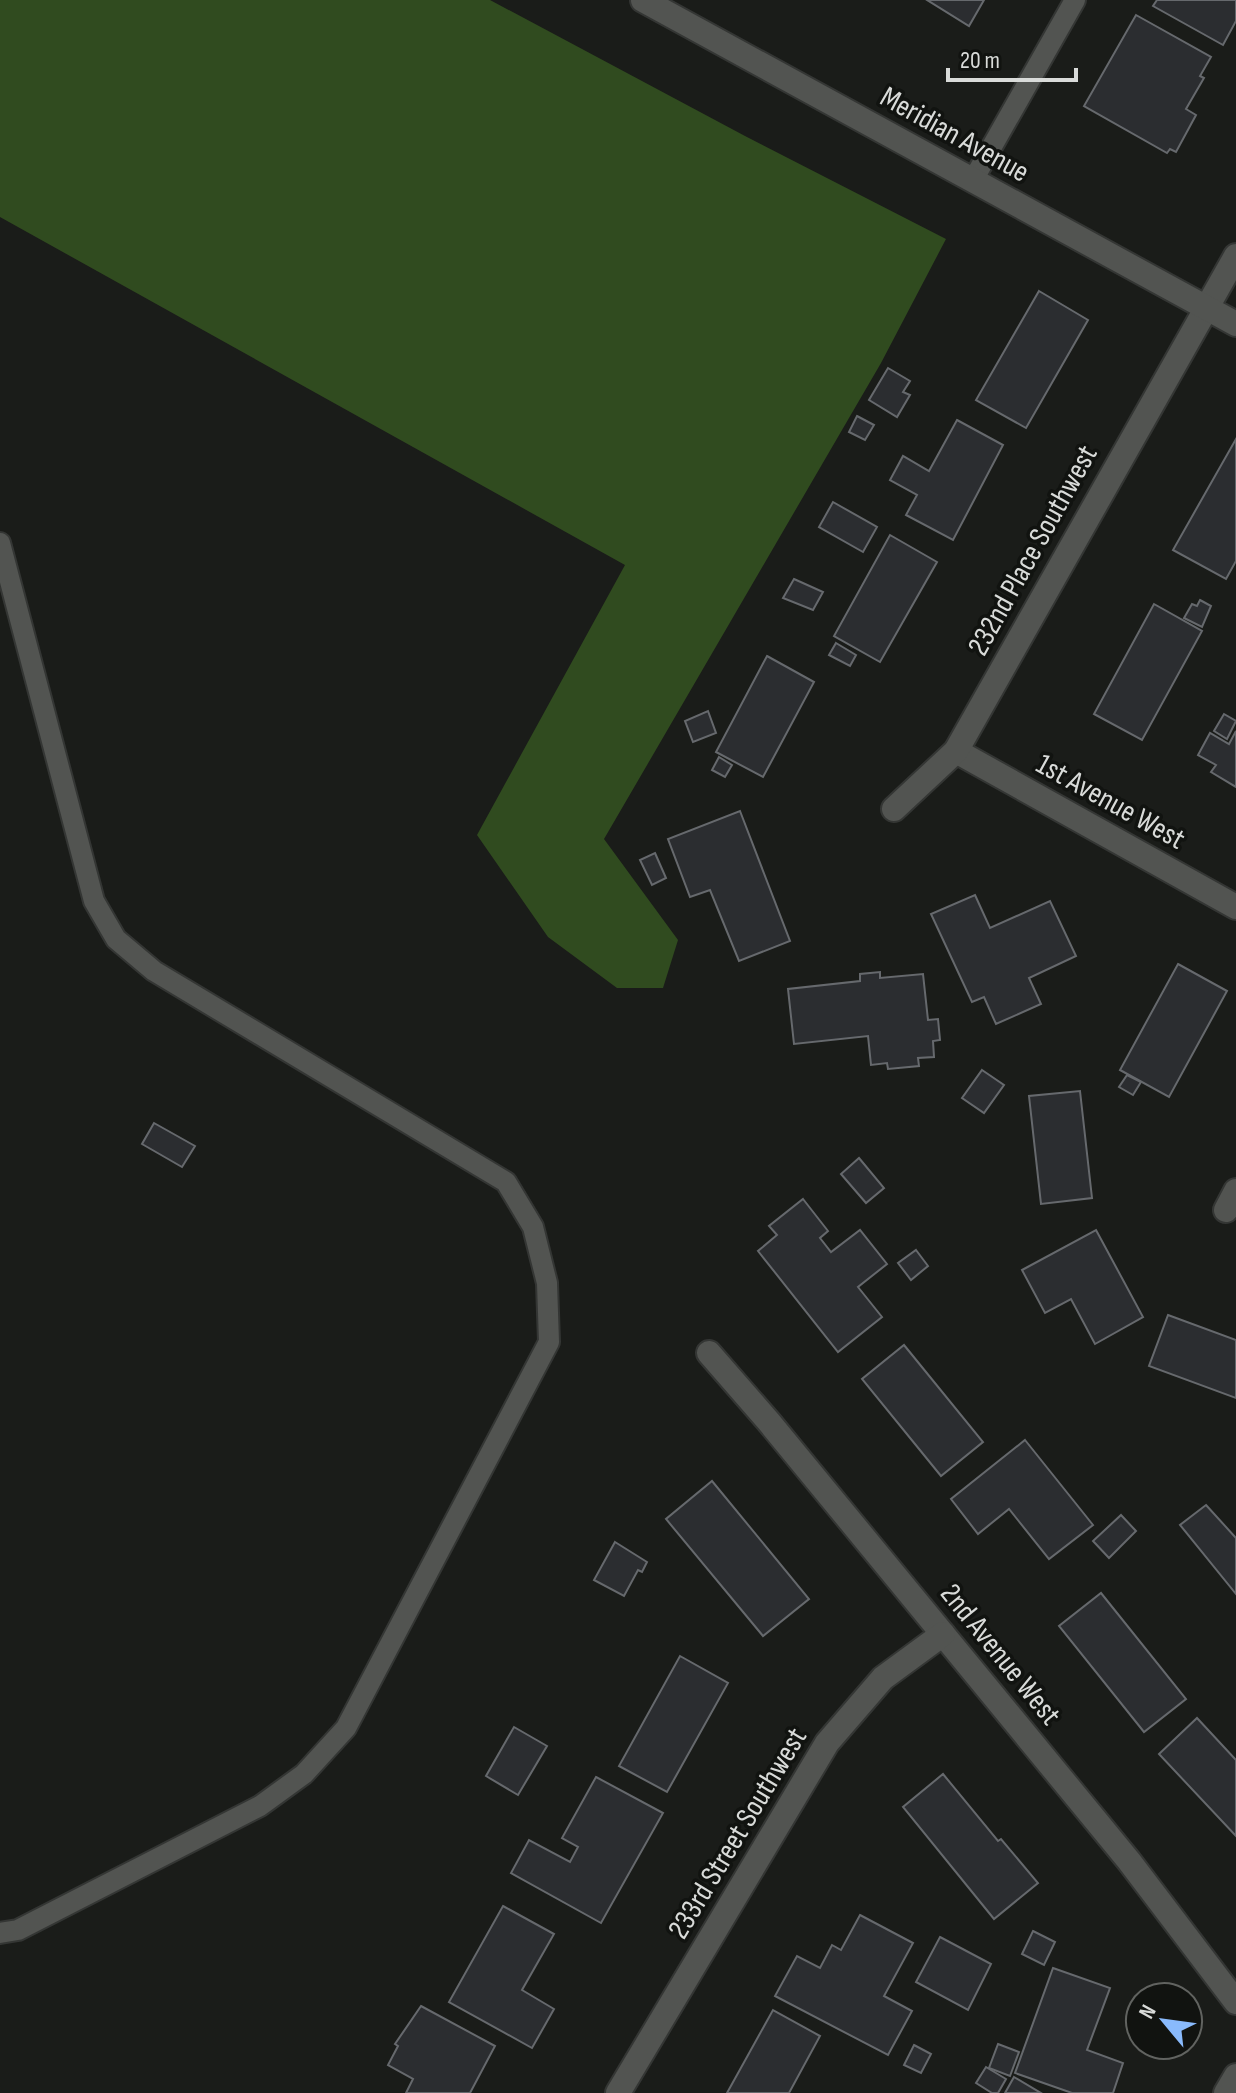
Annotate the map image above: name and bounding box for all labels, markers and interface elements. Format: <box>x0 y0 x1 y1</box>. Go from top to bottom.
scale bar <box>948 32 1076 82</box>
text: 20 m <box>960 46 1000 75</box>
street label: Meridian Avenue <box>874 79 1035 191</box>
street label: 232nd Place Southwest <box>960 439 1105 662</box>
street label: 1st Avenue West <box>1030 746 1191 857</box>
street label: 2nd Avenue West <box>932 1577 1068 1733</box>
street label: 233rd Street Southwest <box>661 1722 815 1945</box>
north arrow <box>1124 1981 1204 2061</box>
text: N <box>1133 2000 1162 2024</box>

